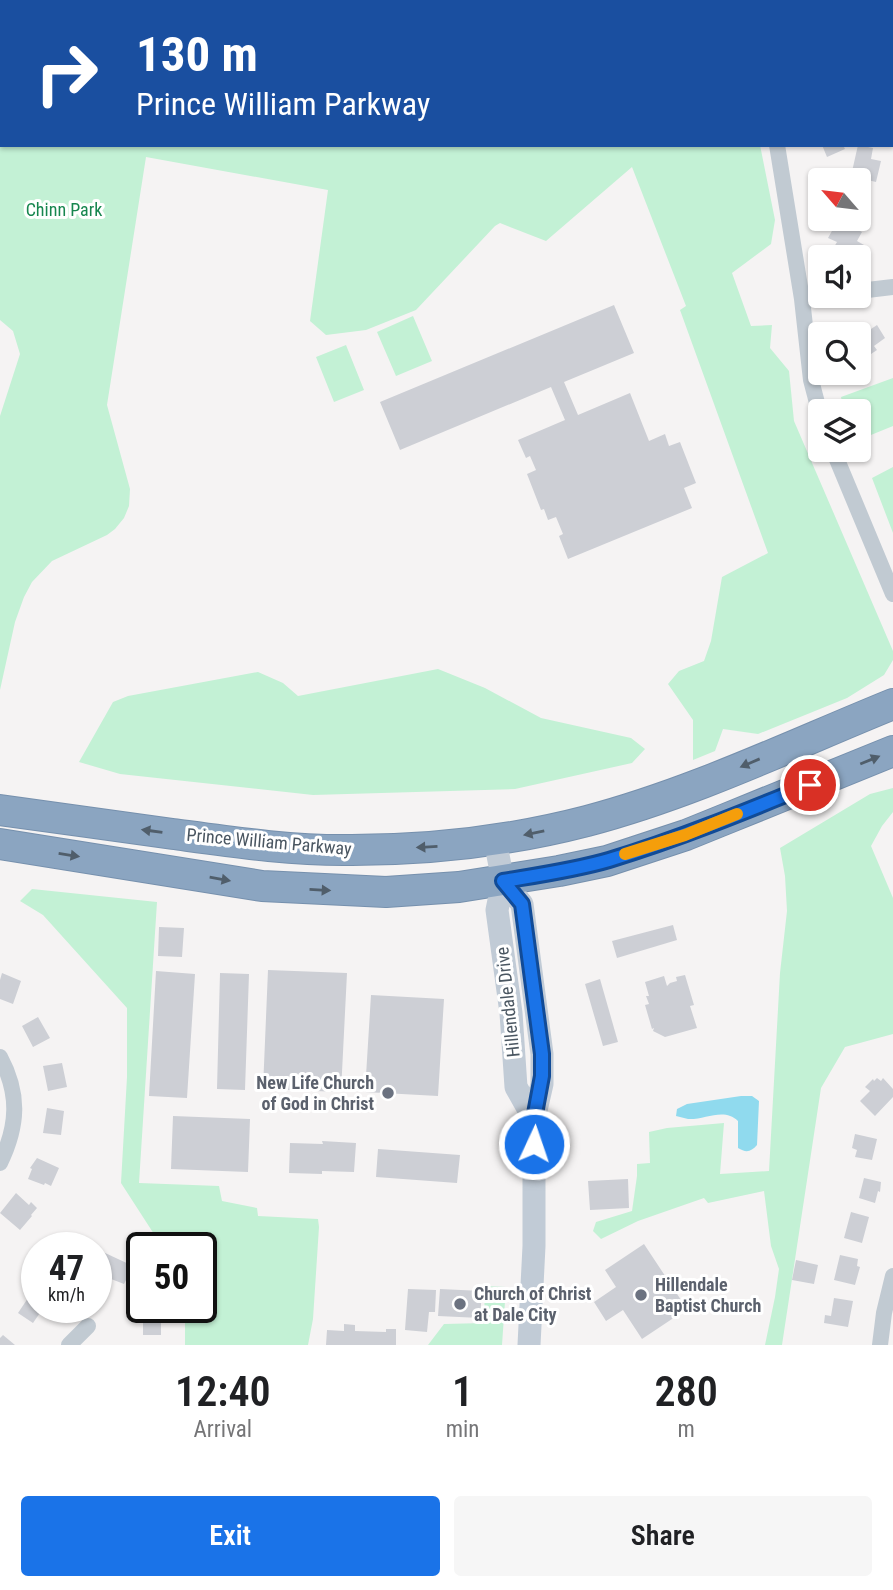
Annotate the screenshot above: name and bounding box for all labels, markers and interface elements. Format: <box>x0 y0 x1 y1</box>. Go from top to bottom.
text: 130 m <box>136 26 258 83</box>
icon: right <box>21 28 112 119</box>
text: Prince William Parkway <box>136 85 430 123</box>
north arrow <box>808 168 872 231</box>
map controls <box>808 168 871 462</box>
park label: Chinn Park <box>26 199 102 220</box>
button: sound <box>808 245 871 308</box>
button: search <box>808 322 871 385</box>
button: layers <box>808 399 871 462</box>
pin <box>780 755 840 815</box>
one-way arrow <box>859 755 880 766</box>
one-way arrow <box>739 758 760 769</box>
icon: arrive <box>791 766 829 804</box>
street label: Prince William Parkway <box>186 824 353 859</box>
one-way arrow <box>141 825 163 836</box>
one-way arrow <box>523 827 545 838</box>
one-way arrow <box>416 841 438 852</box>
one-way arrow <box>58 850 80 861</box>
one-way arrow <box>209 874 231 885</box>
one-way arrow <box>310 884 332 895</box>
street label: Hillendale Drive <box>491 946 524 1058</box>
place label: New Life Church of God in Christ <box>256 1072 374 1114</box>
marker: New Life Church of God in Christ <box>380 1085 396 1101</box>
position arrow <box>497 1107 571 1181</box>
speed limit sign: 50 <box>126 1232 217 1323</box>
text: 47 <box>49 1248 84 1289</box>
place label: Hillendale Baptist Church <box>655 1274 761 1316</box>
place label: Church of Christ at Dale City <box>474 1283 592 1325</box>
text: km/h <box>48 1284 85 1305</box>
marker: Hillendale Baptist Church <box>633 1287 649 1303</box>
marker: Church of Christ at Dale City <box>452 1296 468 1312</box>
text: 12:40 <box>175 1367 271 1416</box>
text: 1 <box>452 1367 473 1416</box>
text: 280 <box>655 1367 718 1416</box>
text: Arrival <box>194 1416 252 1443</box>
text: min <box>446 1416 479 1443</box>
text: m <box>678 1416 695 1443</box>
button: Exit <box>21 1496 440 1576</box>
button: Share <box>454 1496 872 1576</box>

